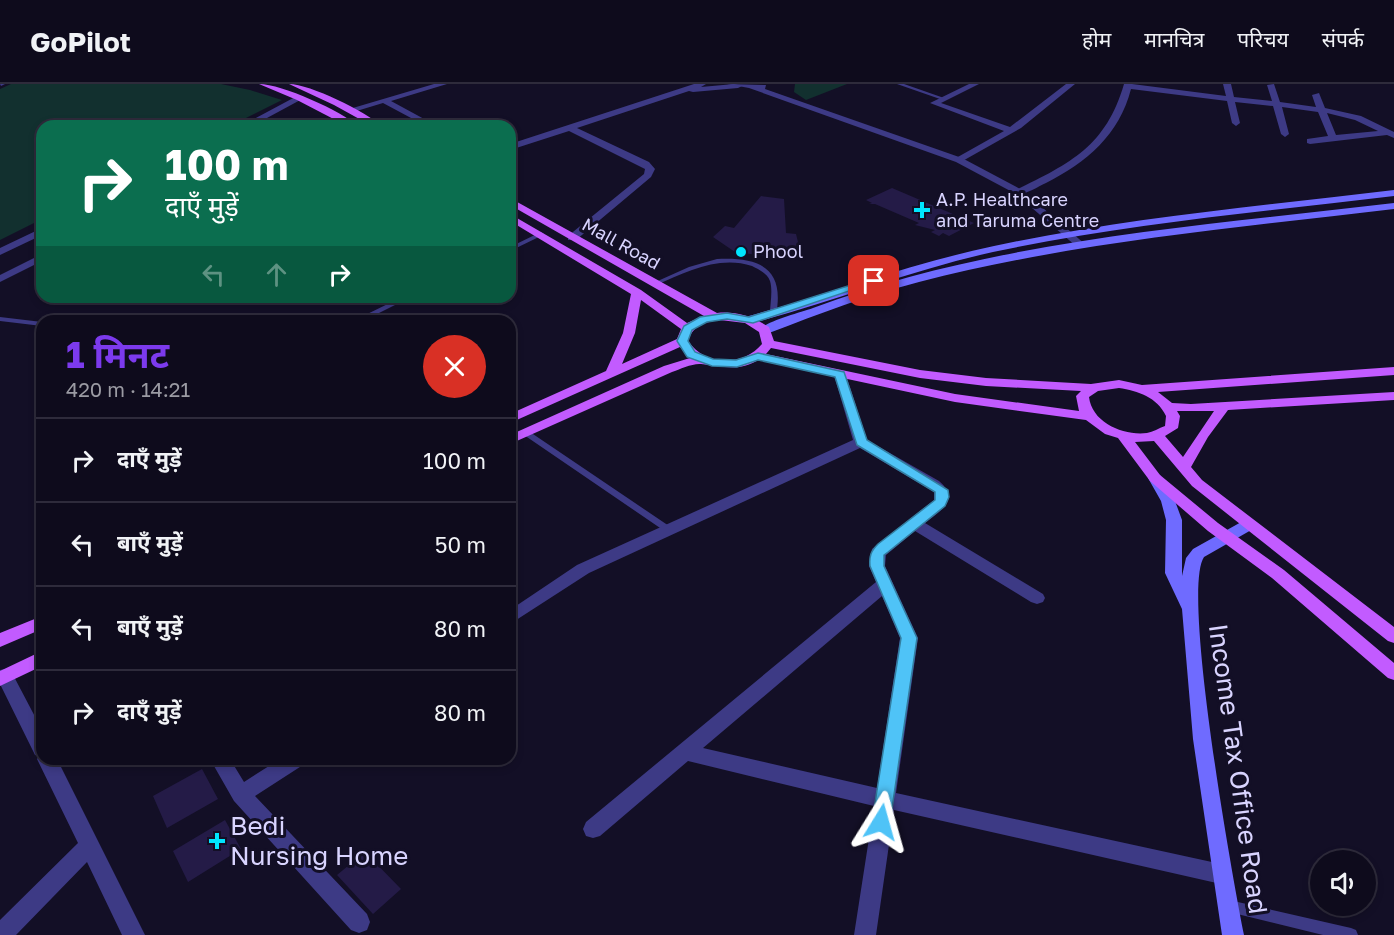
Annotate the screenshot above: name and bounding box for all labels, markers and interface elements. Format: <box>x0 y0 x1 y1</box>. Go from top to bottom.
text: GoPilot <box>30 25 131 58</box>
text: होम <box>1082 26 1111 52</box>
text: मानचित्र <box>1144 26 1204 52</box>
text: परिचय <box>1237 26 1289 52</box>
text: संपर्क <box>1322 26 1364 52</box>
text: 100 m <box>165 139 288 189</box>
icon: right <box>66 144 144 222</box>
place label: A.P. Healthcare and Taruma Centre <box>936 188 1099 231</box>
text: दाएँ मुड़ें <box>165 190 239 222</box>
marker: A.P. Healthcare and Taruma Centre <box>913 201 931 219</box>
street label: Mall Road <box>579 213 664 274</box>
place label: Phool <box>753 240 803 262</box>
marker: Phool <box>734 245 748 259</box>
pin <box>848 255 899 306</box>
icon: left <box>197 258 230 291</box>
icon: ahead <box>260 258 293 291</box>
icon: right <box>323 258 356 291</box>
icon: arrive <box>857 264 890 297</box>
text: 1 मिनट <box>66 333 169 376</box>
button: close <box>423 335 486 398</box>
text: 420 m · 14:21 <box>66 377 190 401</box>
icon: right <box>66 444 99 477</box>
text: दाएँ मुड़ें <box>117 445 182 472</box>
text: 100 m <box>423 447 486 474</box>
icon: left <box>66 528 99 561</box>
text: बाएँ मुड़ें <box>117 529 183 556</box>
text: 50 m <box>435 531 486 558</box>
icon: left <box>66 612 99 645</box>
text: बाएँ मुड़ें <box>117 613 183 640</box>
text: 80 m <box>434 615 486 642</box>
street label: Income Tax Office Road <box>1203 622 1274 916</box>
icon: right <box>66 696 99 729</box>
text: दाएँ मुड़ें <box>117 697 182 724</box>
text: 80 m <box>434 699 486 726</box>
position arrow <box>849 790 913 854</box>
place label: Bedi Nursing Home <box>230 810 408 871</box>
marker: Bedi Nursing Home <box>208 832 226 850</box>
map controls <box>1310 850 1376 916</box>
button: sound <box>1310 850 1376 916</box>

